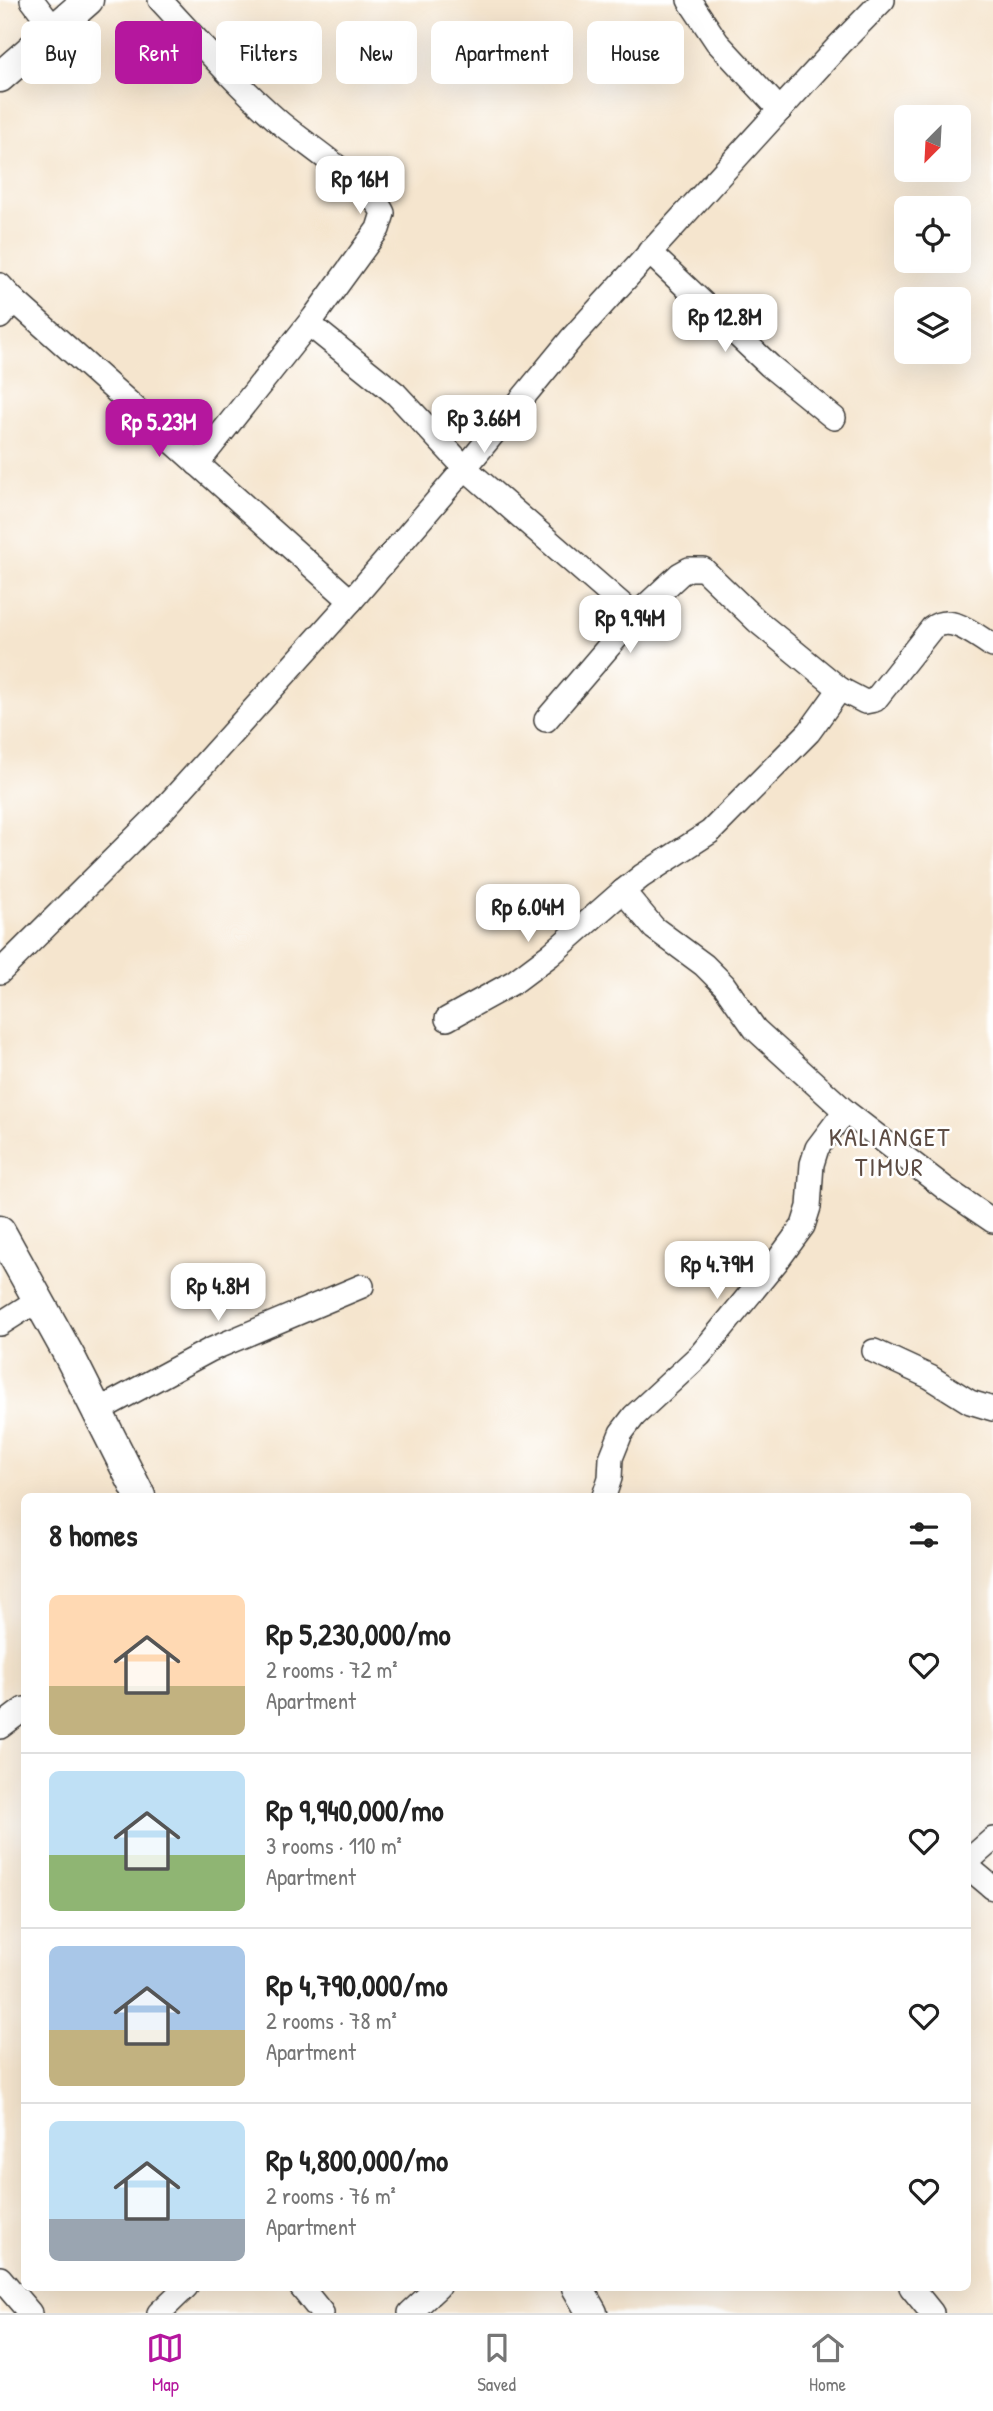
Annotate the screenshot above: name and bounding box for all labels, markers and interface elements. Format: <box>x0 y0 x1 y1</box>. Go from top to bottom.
chip: Buy <box>21 21 101 84</box>
chip: Rent <box>115 21 202 84</box>
chip: Filters <box>216 21 322 84</box>
chip: New <box>336 21 417 84</box>
chip: Apartment <box>431 21 573 84</box>
chip: House <box>587 21 684 84</box>
north arrow <box>894 105 971 182</box>
map controls <box>894 105 971 364</box>
pin: Rp 16M <box>303 156 417 216</box>
text: Rp 16M <box>332 163 388 194</box>
button: locate <box>894 196 971 273</box>
button: layers <box>894 287 971 364</box>
pin: Rp 12.8M <box>653 294 797 354</box>
text: Rp 12.8M <box>688 301 762 332</box>
pin: Rp 3.66M <box>412 396 556 455</box>
pin: Rp 5.23M <box>87 400 231 459</box>
text: Rp 3.66M <box>448 402 520 433</box>
text: Rp 5.23M <box>122 406 196 437</box>
pin: Rp 9.94M <box>558 596 702 655</box>
text: Rp 9.94M <box>595 602 665 633</box>
pin: Rp 6.04M <box>456 884 600 944</box>
text: Rp 6.04M <box>492 891 564 922</box>
district label: KALIANGET TIMUR <box>829 1119 951 1184</box>
pin: Rp 4.79M <box>645 1242 789 1301</box>
text: Rp 4.79M <box>681 1248 753 1279</box>
pin: Rp 4.8M <box>153 1264 283 1323</box>
text: Rp 4.8M <box>187 1270 249 1301</box>
text: 8 homes <box>49 1515 137 1555</box>
icon: filters <box>905 1516 943 1554</box>
text: Rp 5,230,000/mo <box>266 1614 451 1654</box>
icon: home <box>105 1623 189 1707</box>
icon: heart <box>905 1646 943 1684</box>
text: 2 rooms · 72 m² <box>266 1654 398 1685</box>
text: Apartment <box>266 1685 356 1716</box>
text: Rp 9,940,000/mo <box>266 1790 444 1830</box>
icon: home <box>105 1799 189 1883</box>
icon: heart <box>905 1822 943 1860</box>
text: 3 rooms · 110 m² <box>266 1830 402 1861</box>
text: Apartment <box>266 1861 356 1892</box>
text: Rp 4,790,000/mo <box>266 1965 448 2005</box>
icon: home <box>105 1974 189 2058</box>
icon: heart <box>905 1997 943 2035</box>
text: 2 rooms · 78 m² <box>266 2005 397 2036</box>
text: Apartment <box>266 2036 356 2067</box>
text: Rp 4,800,000/mo <box>266 2140 448 2180</box>
icon: home <box>105 2149 189 2233</box>
icon: heart <box>905 2172 943 2210</box>
text: 2 rooms · 76 m² <box>266 2180 396 2211</box>
text: Apartment <box>266 2211 356 2242</box>
tab: Map <box>146 2329 184 2397</box>
tab: Saved <box>477 2329 516 2397</box>
tab: Home <box>809 2329 847 2397</box>

